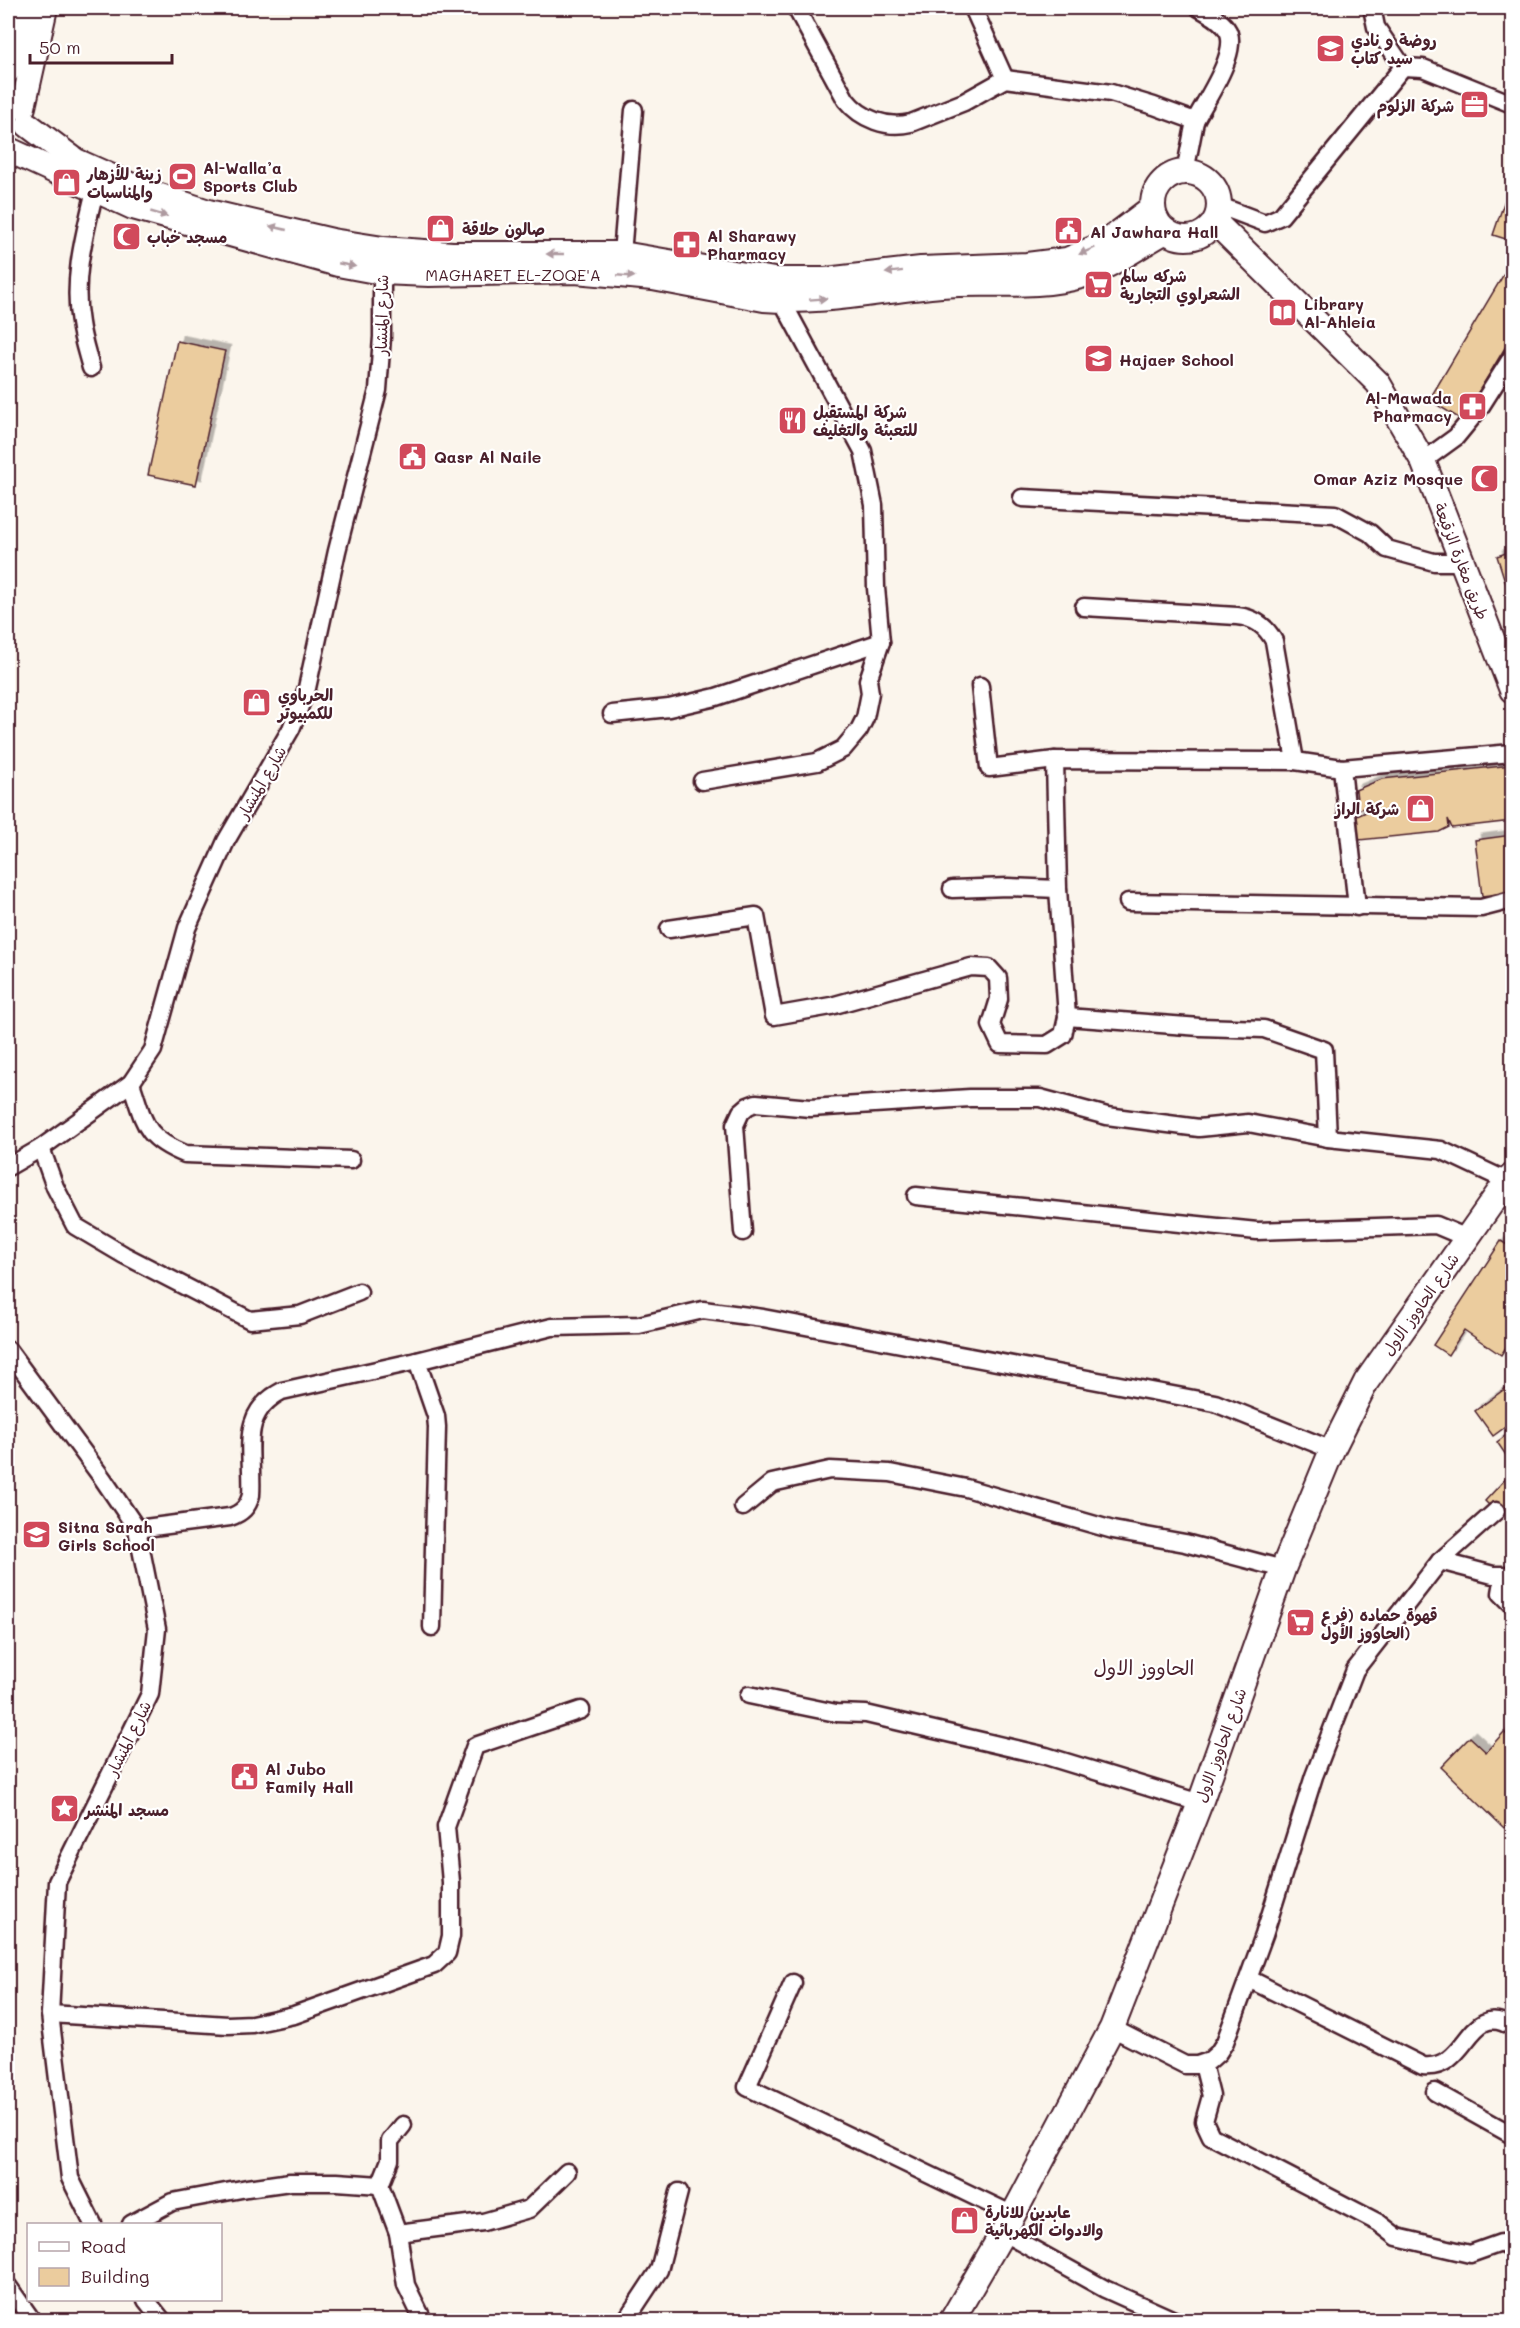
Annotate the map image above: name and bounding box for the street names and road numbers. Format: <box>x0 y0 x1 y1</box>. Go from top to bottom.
street label: MAGHARET EL-ZOQE'A <box>425 264 601 285</box>
street label: شارع المنشار <box>370 274 394 358</box>
street label: طريق مغارة الزقيعة <box>1430 500 1494 622</box>
street label: شارع المنشار <box>231 742 292 825</box>
street label: شارع الحاووز الاول <box>1377 1249 1465 1361</box>
street label: شارع الحاووز الاول <box>1190 1685 1252 1806</box>
street label: شارع المنشار <box>100 1697 157 1782</box>

